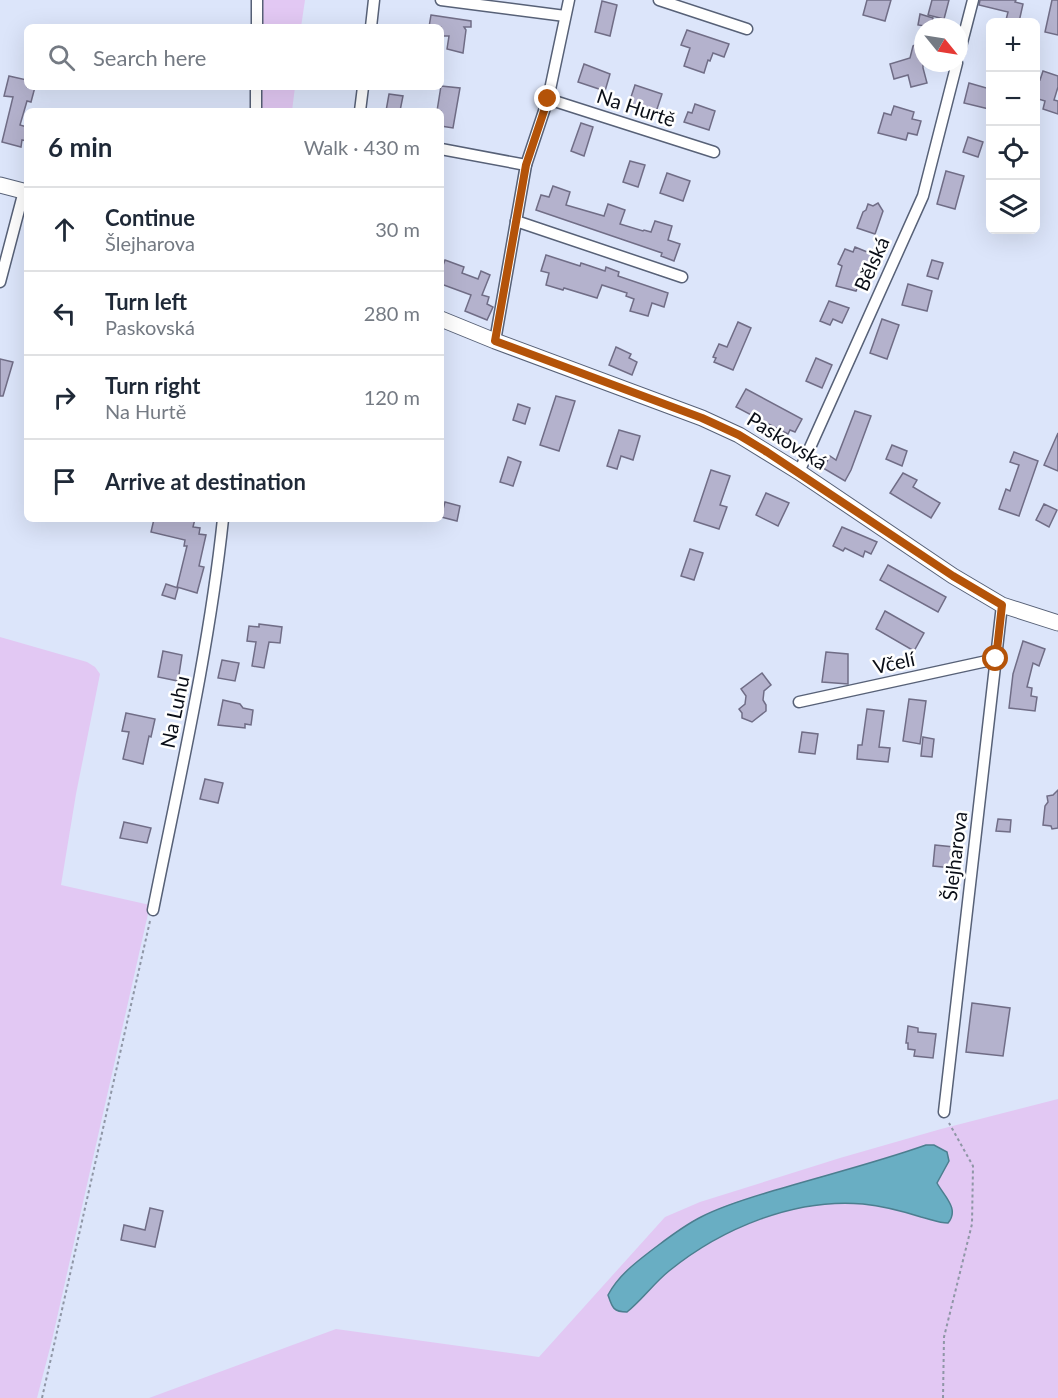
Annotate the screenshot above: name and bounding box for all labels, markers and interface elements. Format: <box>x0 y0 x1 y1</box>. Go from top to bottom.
north arrow <box>914 18 968 72</box>
map controls <box>986 18 1040 234</box>
button: + <box>986 18 1040 72</box>
search box <box>24 24 444 90</box>
icon: search <box>45 41 78 74</box>
text: Search here <box>93 44 206 71</box>
button: − <box>986 72 1040 126</box>
street label: Na Hurtě <box>594 83 679 131</box>
route end <box>534 85 560 111</box>
button: locate <box>986 126 1040 180</box>
text: 6 min <box>48 131 112 163</box>
text: Walk · 430 m <box>304 135 420 159</box>
button: layers <box>986 180 1040 234</box>
text: Continue <box>105 204 195 231</box>
icon: ahead <box>48 213 81 246</box>
text: 30 m <box>375 217 420 241</box>
text: Šlejharova <box>105 231 195 255</box>
street label: Bělská <box>849 233 894 294</box>
text: Turn left <box>105 288 187 315</box>
icon: left <box>48 297 81 330</box>
text: 280 m <box>364 301 420 325</box>
text: Paskovská <box>105 315 195 339</box>
text: Turn right <box>105 372 200 399</box>
icon: right <box>48 381 81 414</box>
text: 120 m <box>364 385 420 409</box>
text: Na Hurtě <box>105 399 186 423</box>
street label: Paskovská <box>743 406 832 474</box>
icon: arrive <box>48 465 81 498</box>
text: Arrive at destination <box>105 468 306 495</box>
route start <box>982 645 1008 671</box>
street label: Včelí <box>871 646 918 678</box>
street label: Na Luhu <box>155 673 193 750</box>
street label: Šlejharova <box>937 810 971 902</box>

